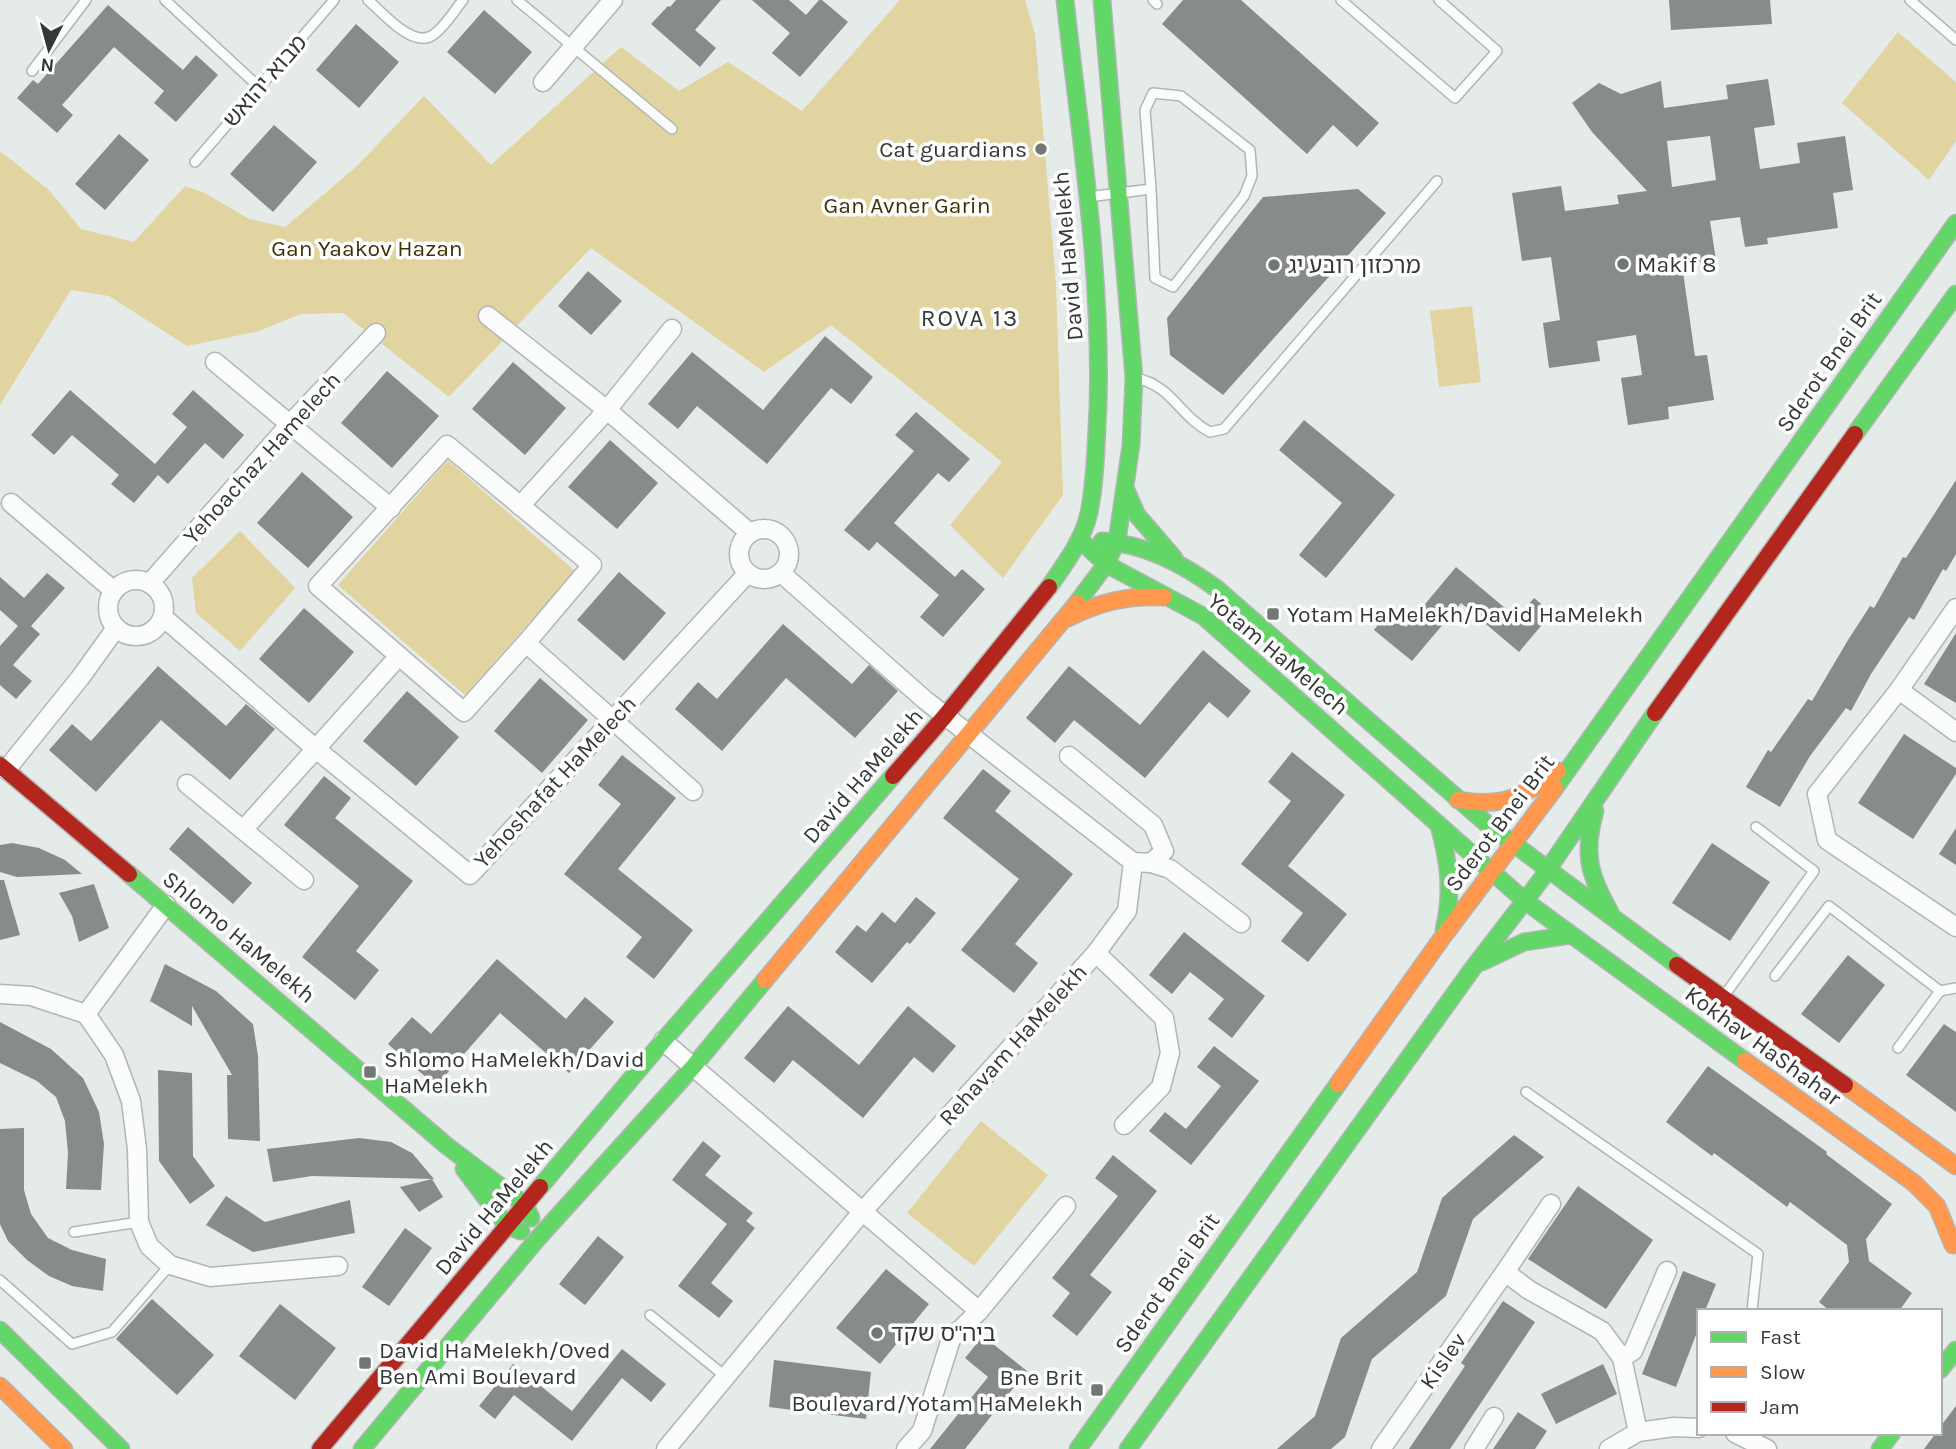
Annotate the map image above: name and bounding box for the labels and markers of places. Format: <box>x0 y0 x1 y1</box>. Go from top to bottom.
place label: Cat guardians <box>879 136 1027 163</box>
marker: Cat guardians <box>1033 141 1049 157</box>
place label: Makif 8 <box>1637 251 1716 278</box>
place label: מרכזון רובע יג <box>1288 252 1421 279</box>
marker: Makif 8 <box>1615 256 1631 272</box>
marker: מרכזון רובע יג <box>1266 257 1282 273</box>
place label: Yotam HaMelekh/David HaMelekh <box>1287 601 1643 628</box>
marker: Yotam HaMelekh/David HaMelekh <box>1265 606 1281 622</box>
place label: Shlomo HaMelekh/David HaMelekh <box>384 1046 645 1099</box>
marker: Shlomo HaMelekh/David HaMelekh <box>362 1064 378 1080</box>
place label: ביה"ס שקד <box>891 1320 996 1347</box>
marker: ביה"ס שקד <box>869 1325 885 1341</box>
place label: David HaMelekh/Oved Ben Ami Boulevard <box>379 1337 611 1390</box>
marker: David HaMelekh/Oved Ben Ami Boulevard <box>357 1355 373 1371</box>
place label: Bne Brit Boulevard/Yotam HaMelekh <box>791 1364 1083 1417</box>
marker: Bne Brit Boulevard/Yotam HaMelekh <box>1089 1382 1105 1398</box>

